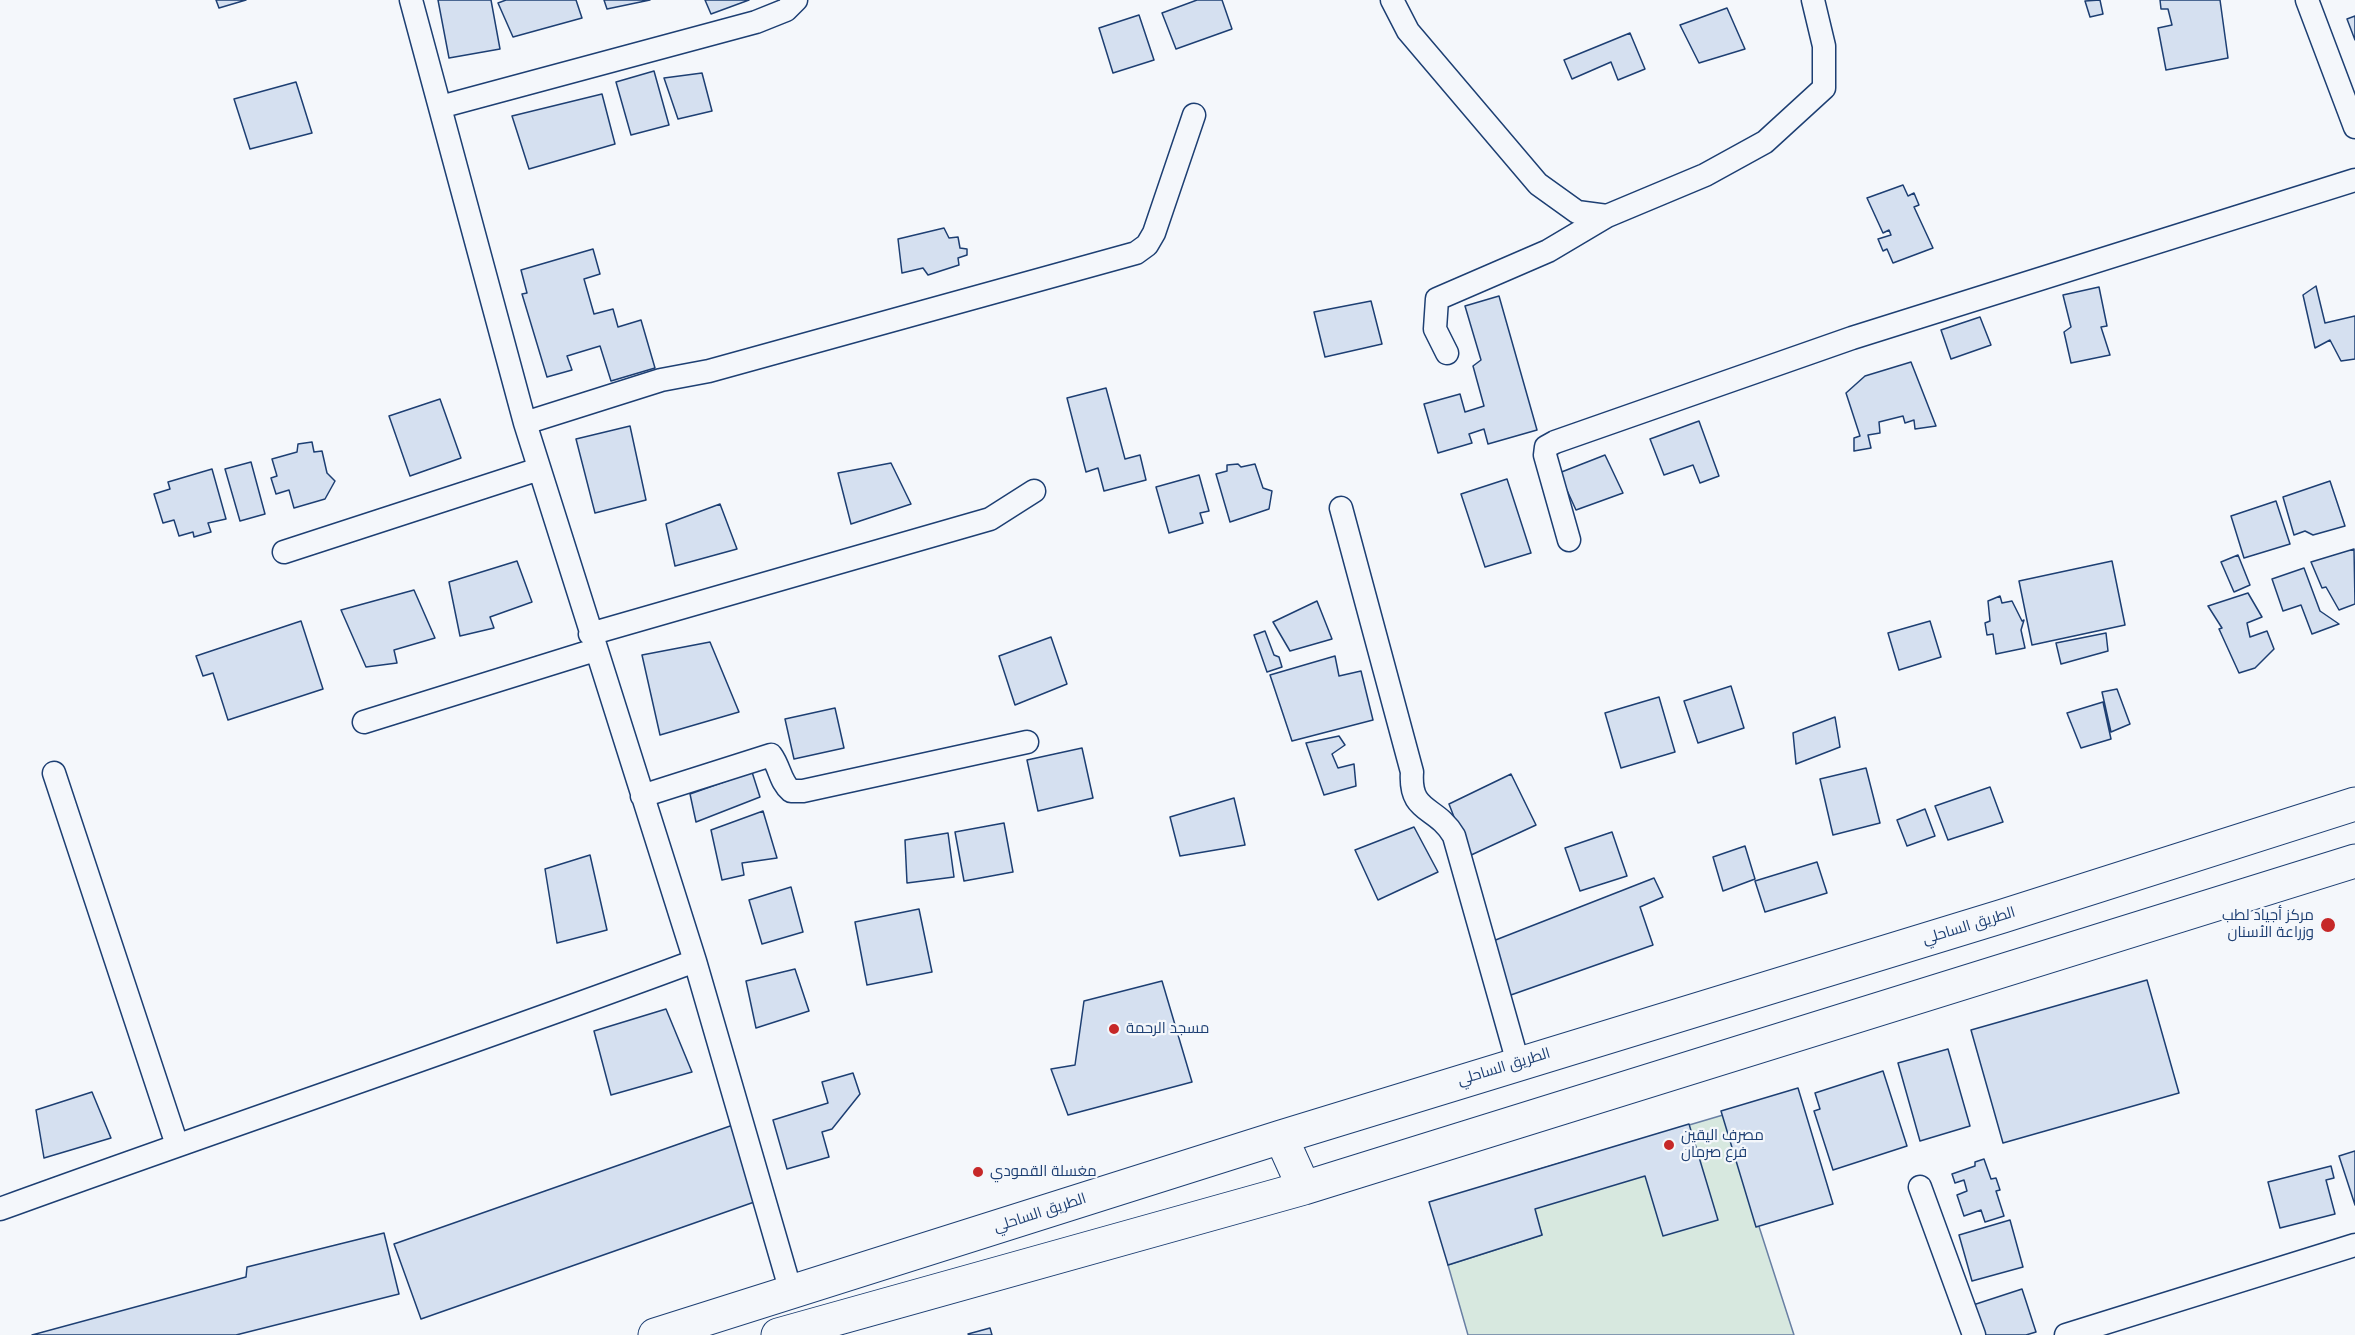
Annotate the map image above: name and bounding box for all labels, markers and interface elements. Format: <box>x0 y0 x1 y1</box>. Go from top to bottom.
street label: الطريق الساحلي <box>1920 903 2018 949</box>
place label: مركز أجياد لطب وزراعة الأسنان <box>2222 907 2314 942</box>
marker: مركز أجياد لطب وزراعة الأسنان <box>2319 916 2337 934</box>
place label: مسجد الرحمة <box>1126 1020 1209 1038</box>
marker: مسجد الرحمة <box>1107 1022 1121 1036</box>
street label: الطريق الساحلي <box>1455 1044 1553 1090</box>
place label: مصرف اليقين فرع صرمان <box>1681 1127 1764 1162</box>
marker: مصرف اليقين فرع صرمان <box>1662 1138 1676 1152</box>
place label: مغسلة القمودي <box>990 1163 1097 1181</box>
marker: مغسلة القمودي <box>971 1165 985 1179</box>
street label: الطريق الساحلي <box>992 1190 1088 1236</box>

